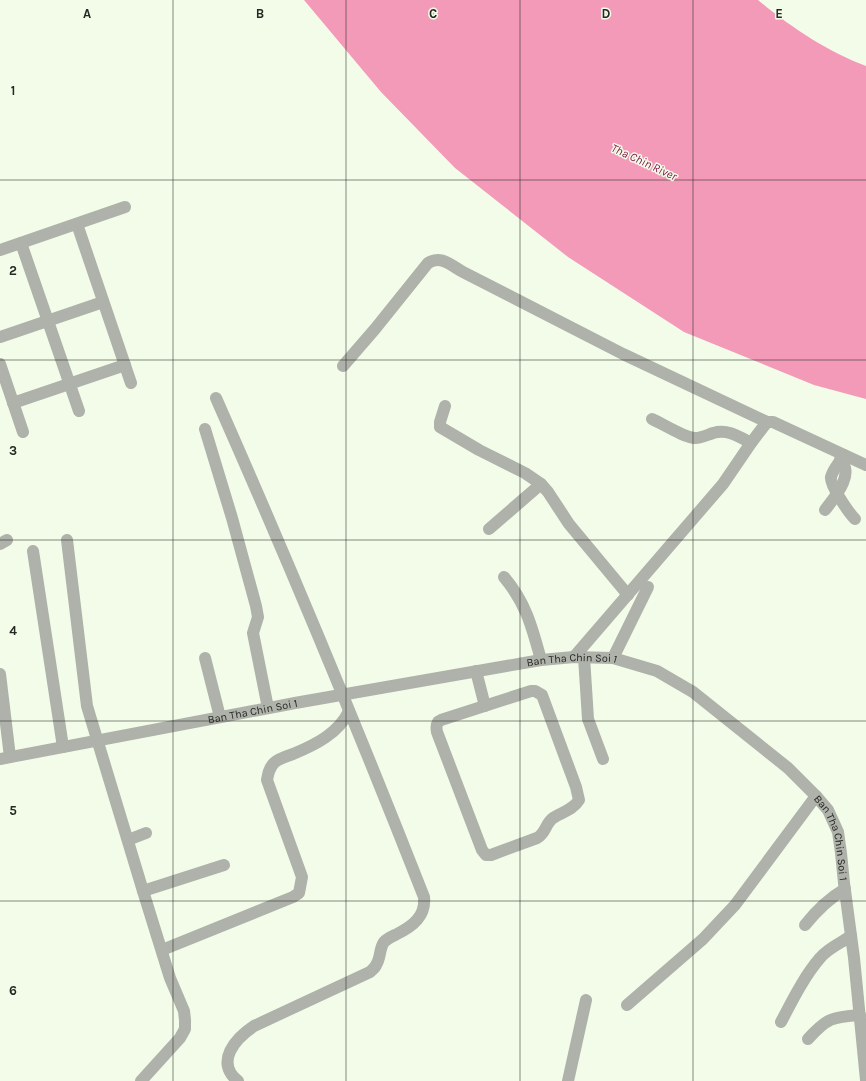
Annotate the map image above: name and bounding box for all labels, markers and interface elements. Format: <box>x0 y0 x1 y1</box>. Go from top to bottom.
text: A <box>83 6 91 21</box>
text: B <box>256 6 264 21</box>
text: C <box>429 6 437 21</box>
text: D <box>602 6 611 21</box>
text: E <box>775 6 783 21</box>
text: 1 <box>11 83 15 98</box>
water label: Tha Chin River <box>609 141 680 184</box>
text: 2 <box>9 263 17 278</box>
text: 3 <box>9 443 17 458</box>
text: 4 <box>9 623 17 638</box>
street label: Ban Tha Chin Soi 1 <box>526 651 619 669</box>
street label: Ban Tha Chin Soi 1 <box>207 697 298 726</box>
street label: Ban Tha Chin Soi 1 <box>811 792 850 881</box>
text: 5 <box>9 803 17 818</box>
text: 6 <box>9 983 17 998</box>

